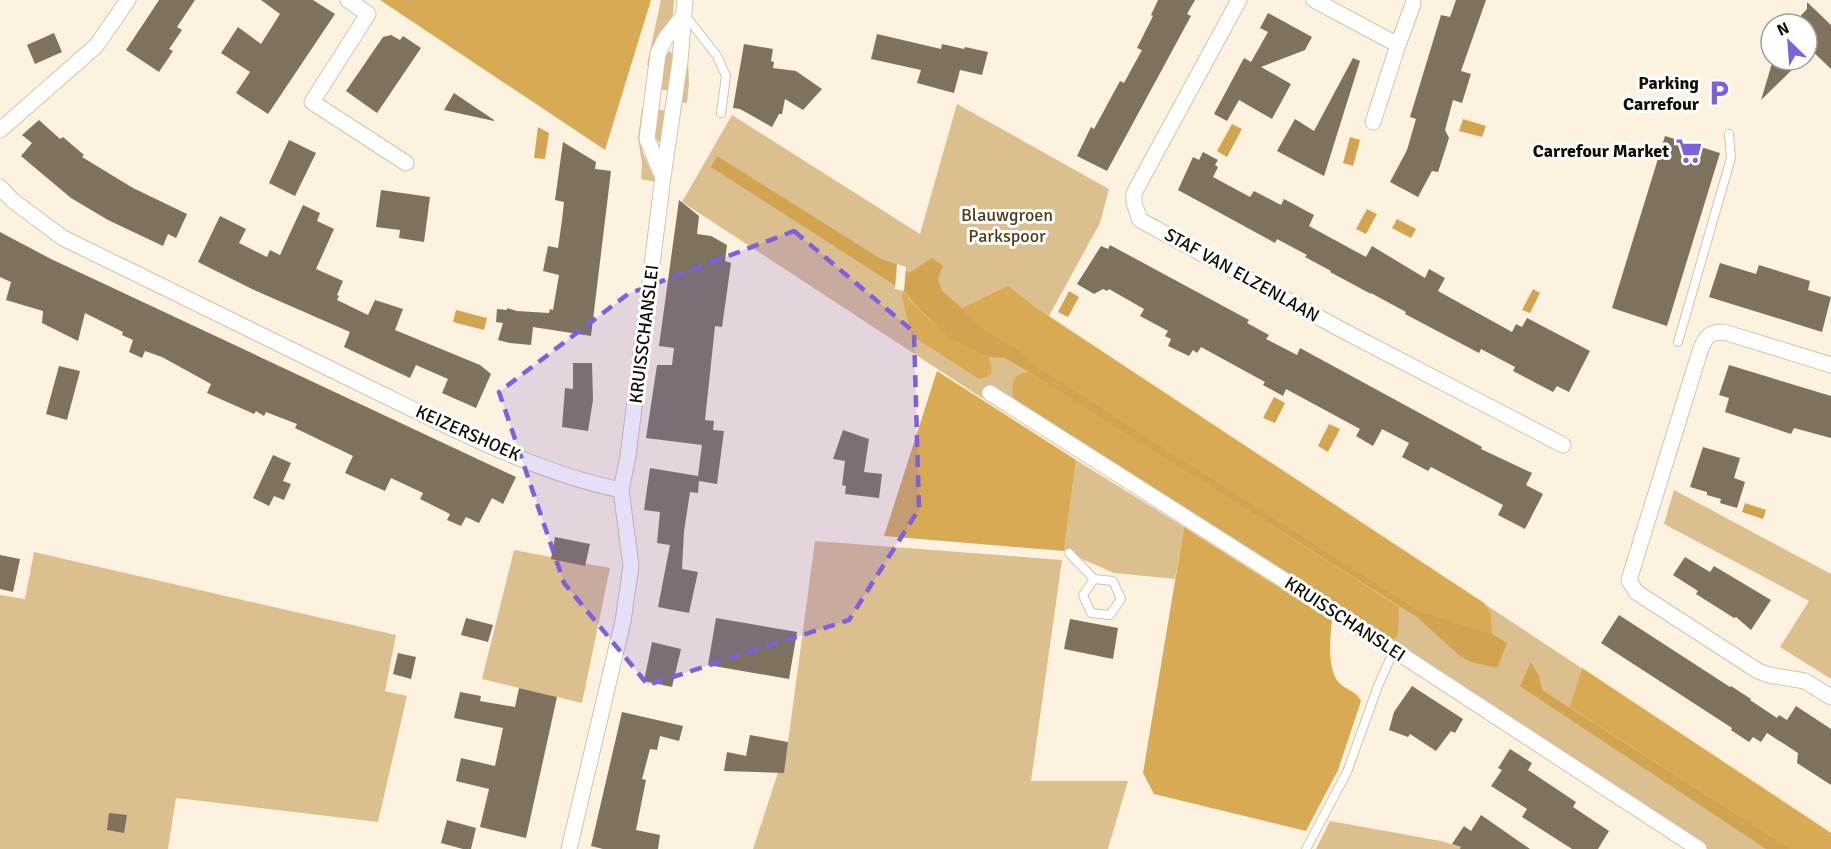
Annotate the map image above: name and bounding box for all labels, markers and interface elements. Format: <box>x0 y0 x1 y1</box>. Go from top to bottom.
north arrow <box>1759 12 1819 72</box>
text: N <box>1774 18 1792 41</box>
place label: Parking Carrefour <box>1623 72 1700 115</box>
parking icon: Parking Carrefour <box>1704 78 1734 108</box>
supermarket icon: Carrefour Market <box>1674 136 1704 166</box>
place label: Carrefour Market <box>1533 140 1669 162</box>
park label: Blauwgroen Parkspoor <box>961 204 1053 247</box>
street label: STAF VAN ELZENLAAN <box>1161 223 1323 327</box>
street label: KRUISSCHANSLEI <box>625 263 663 405</box>
street label: KEIZERSHOEK <box>412 400 524 466</box>
street label: KRUISSCHANSLEI <box>1281 572 1409 666</box>

